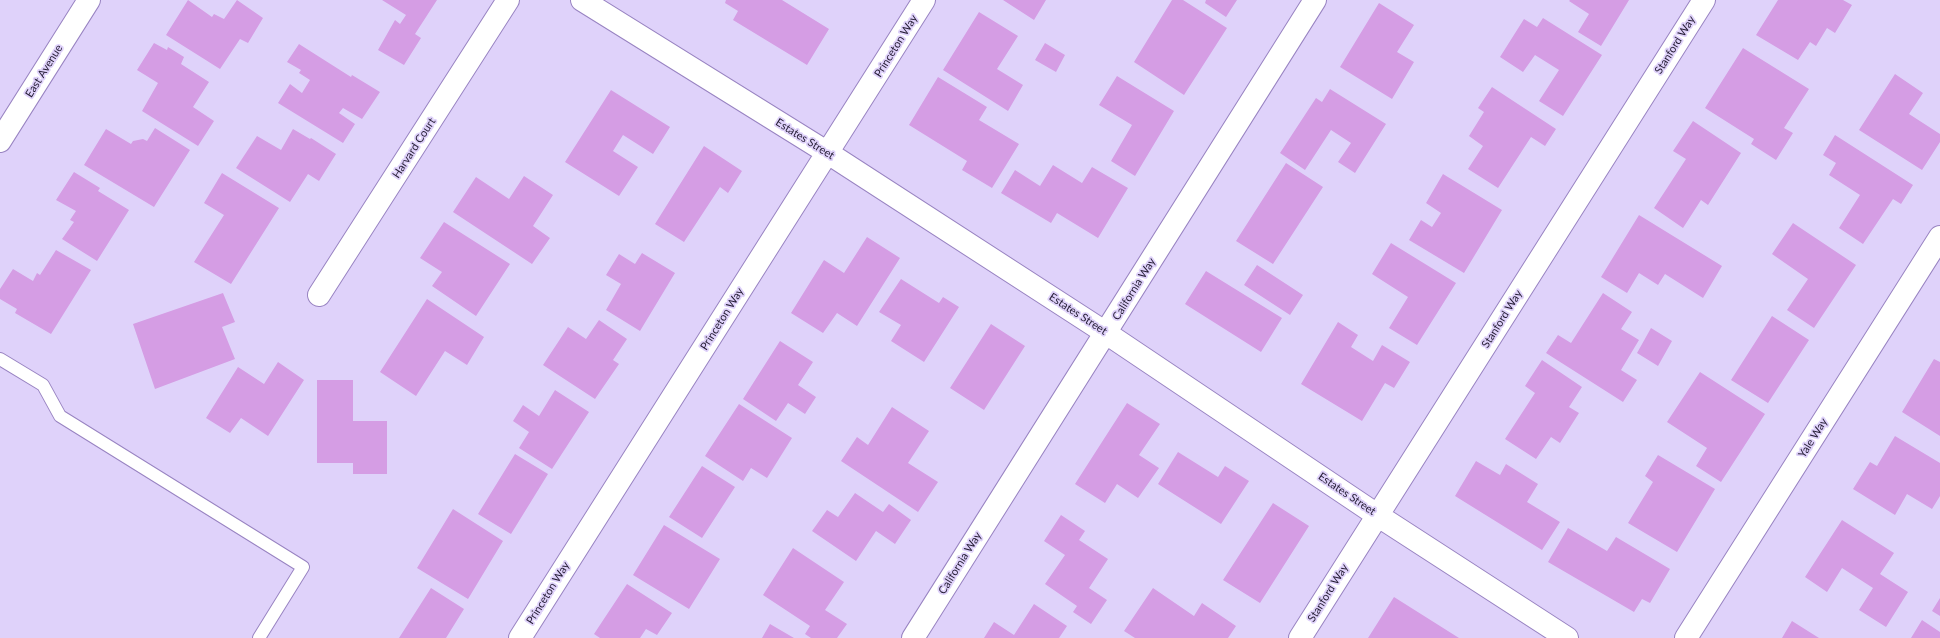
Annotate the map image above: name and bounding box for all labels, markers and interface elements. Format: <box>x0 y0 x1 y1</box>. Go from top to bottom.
street label: Princeton Way <box>872 12 920 80</box>
street label: Stanford Way <box>1652 14 1698 76</box>
street label: East Avenue <box>23 42 65 100</box>
street label: Harvard Court <box>390 115 438 181</box>
street label: Estates Street <box>773 116 837 162</box>
street label: California Way <box>1110 255 1158 323</box>
street label: Princeton Way <box>698 285 746 353</box>
street label: Stanford Way <box>1479 288 1525 350</box>
street label: Estates Street <box>1046 290 1110 338</box>
street label: Yale Way <box>1796 416 1830 460</box>
street label: Estates Street <box>1316 470 1378 518</box>
street label: California Way <box>936 529 984 597</box>
street label: Princeton Way <box>524 559 572 627</box>
street label: Stanford Way <box>1305 562 1351 624</box>

